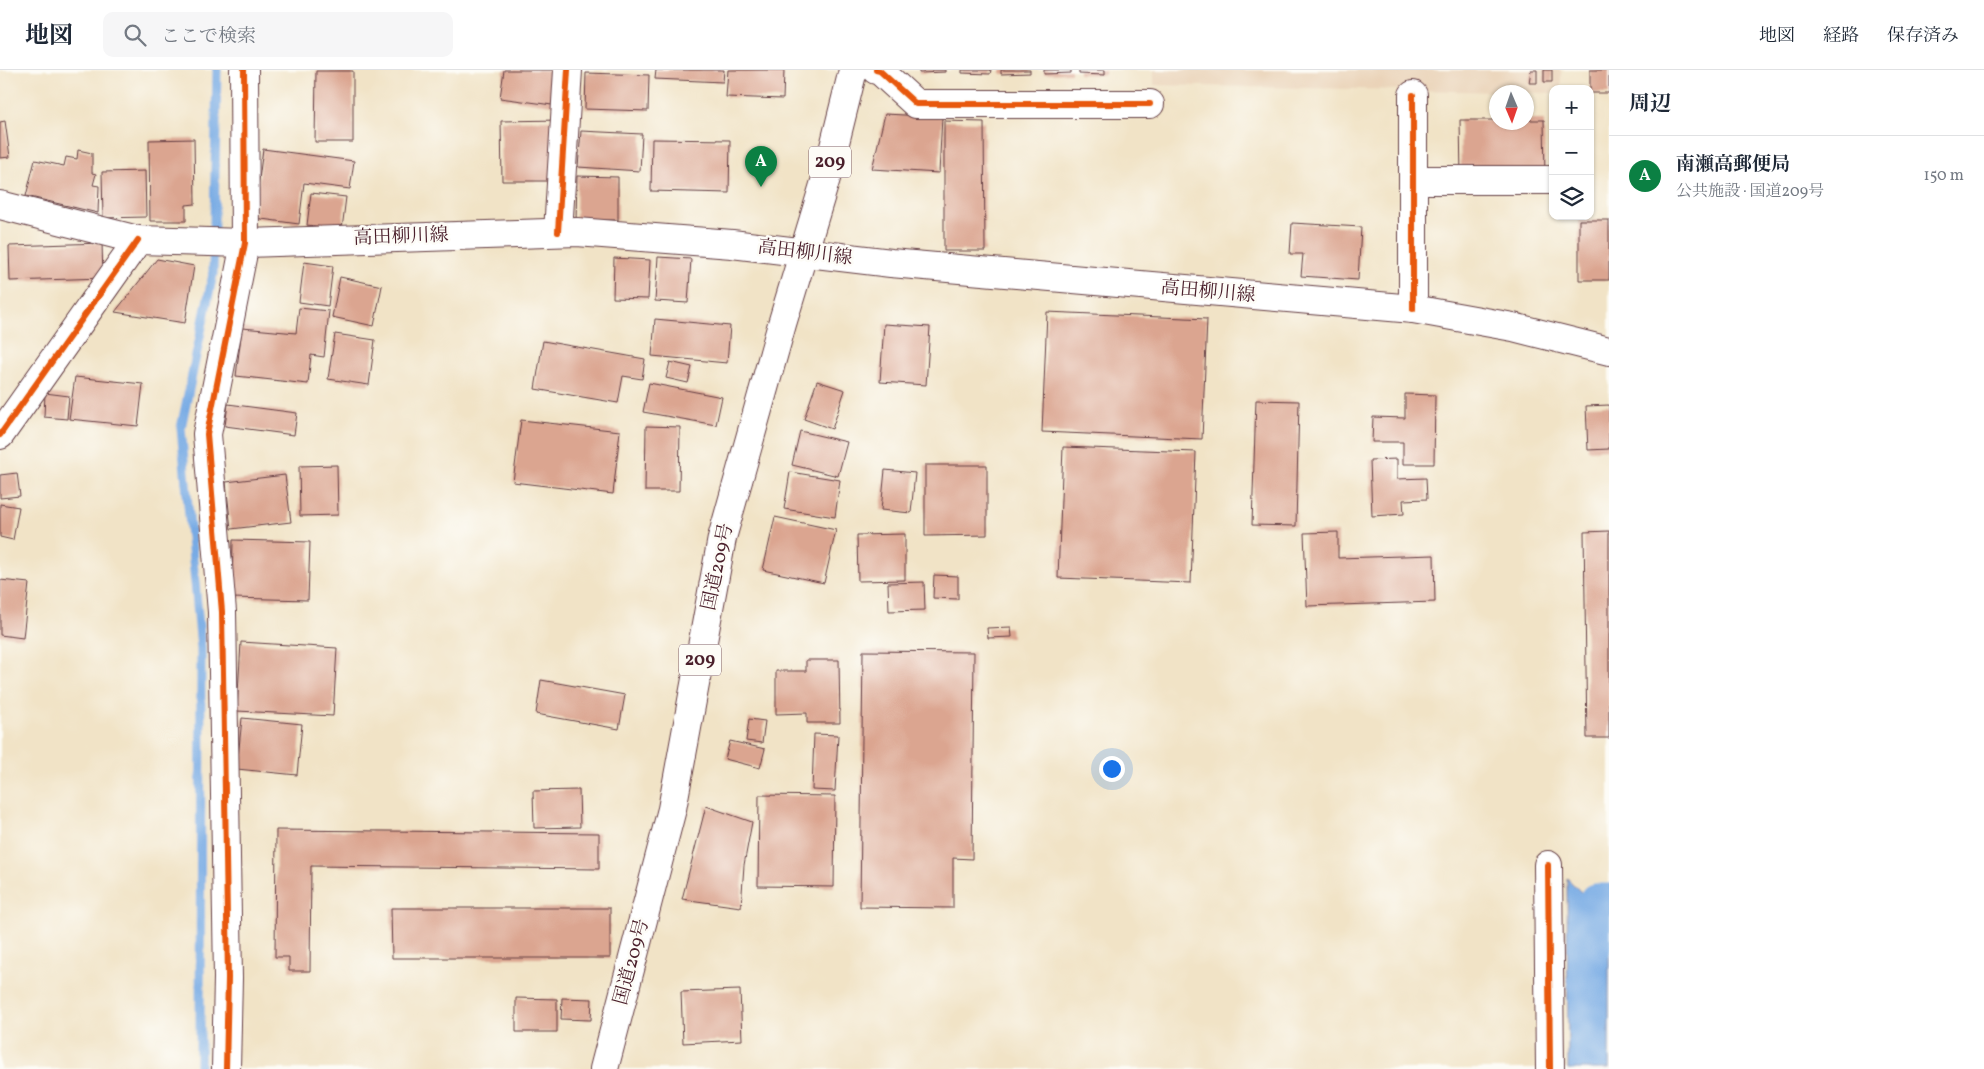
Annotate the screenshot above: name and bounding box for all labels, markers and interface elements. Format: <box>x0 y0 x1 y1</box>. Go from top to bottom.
search box <box>103 12 453 57</box>
text: 地図 <box>25 20 73 54</box>
icon: search <box>121 21 149 49</box>
text: ここで検索 <box>161 24 256 50</box>
text: 地図 <box>1759 24 1795 49</box>
text: 経路 <box>1823 24 1859 49</box>
text: 保存済み <box>1887 24 1959 49</box>
north arrow <box>1489 85 1534 130</box>
map controls <box>1549 85 1594 220</box>
button: + <box>1549 85 1594 130</box>
text: 周辺 <box>1629 90 1671 119</box>
button: − <box>1549 130 1594 175</box>
pin: A <box>745 146 777 187</box>
road number: 209 <box>809 146 851 178</box>
text: 南瀬高郵便局 <box>1676 152 1790 178</box>
text: A <box>1639 165 1651 187</box>
text: 150 m <box>1923 165 1964 187</box>
button: layers <box>1549 175 1594 220</box>
text: 公共施設 · 国道209号 <box>1676 181 1824 203</box>
street label: 高田柳川線 <box>353 222 449 252</box>
street label: 高田柳川線 <box>756 234 854 272</box>
street label: 高田柳川線 <box>1160 275 1256 309</box>
street label: 国道209号 <box>696 521 740 613</box>
road number: 209 <box>679 644 721 676</box>
your location <box>1099 756 1125 782</box>
street label: 国道209号 <box>608 916 656 1008</box>

